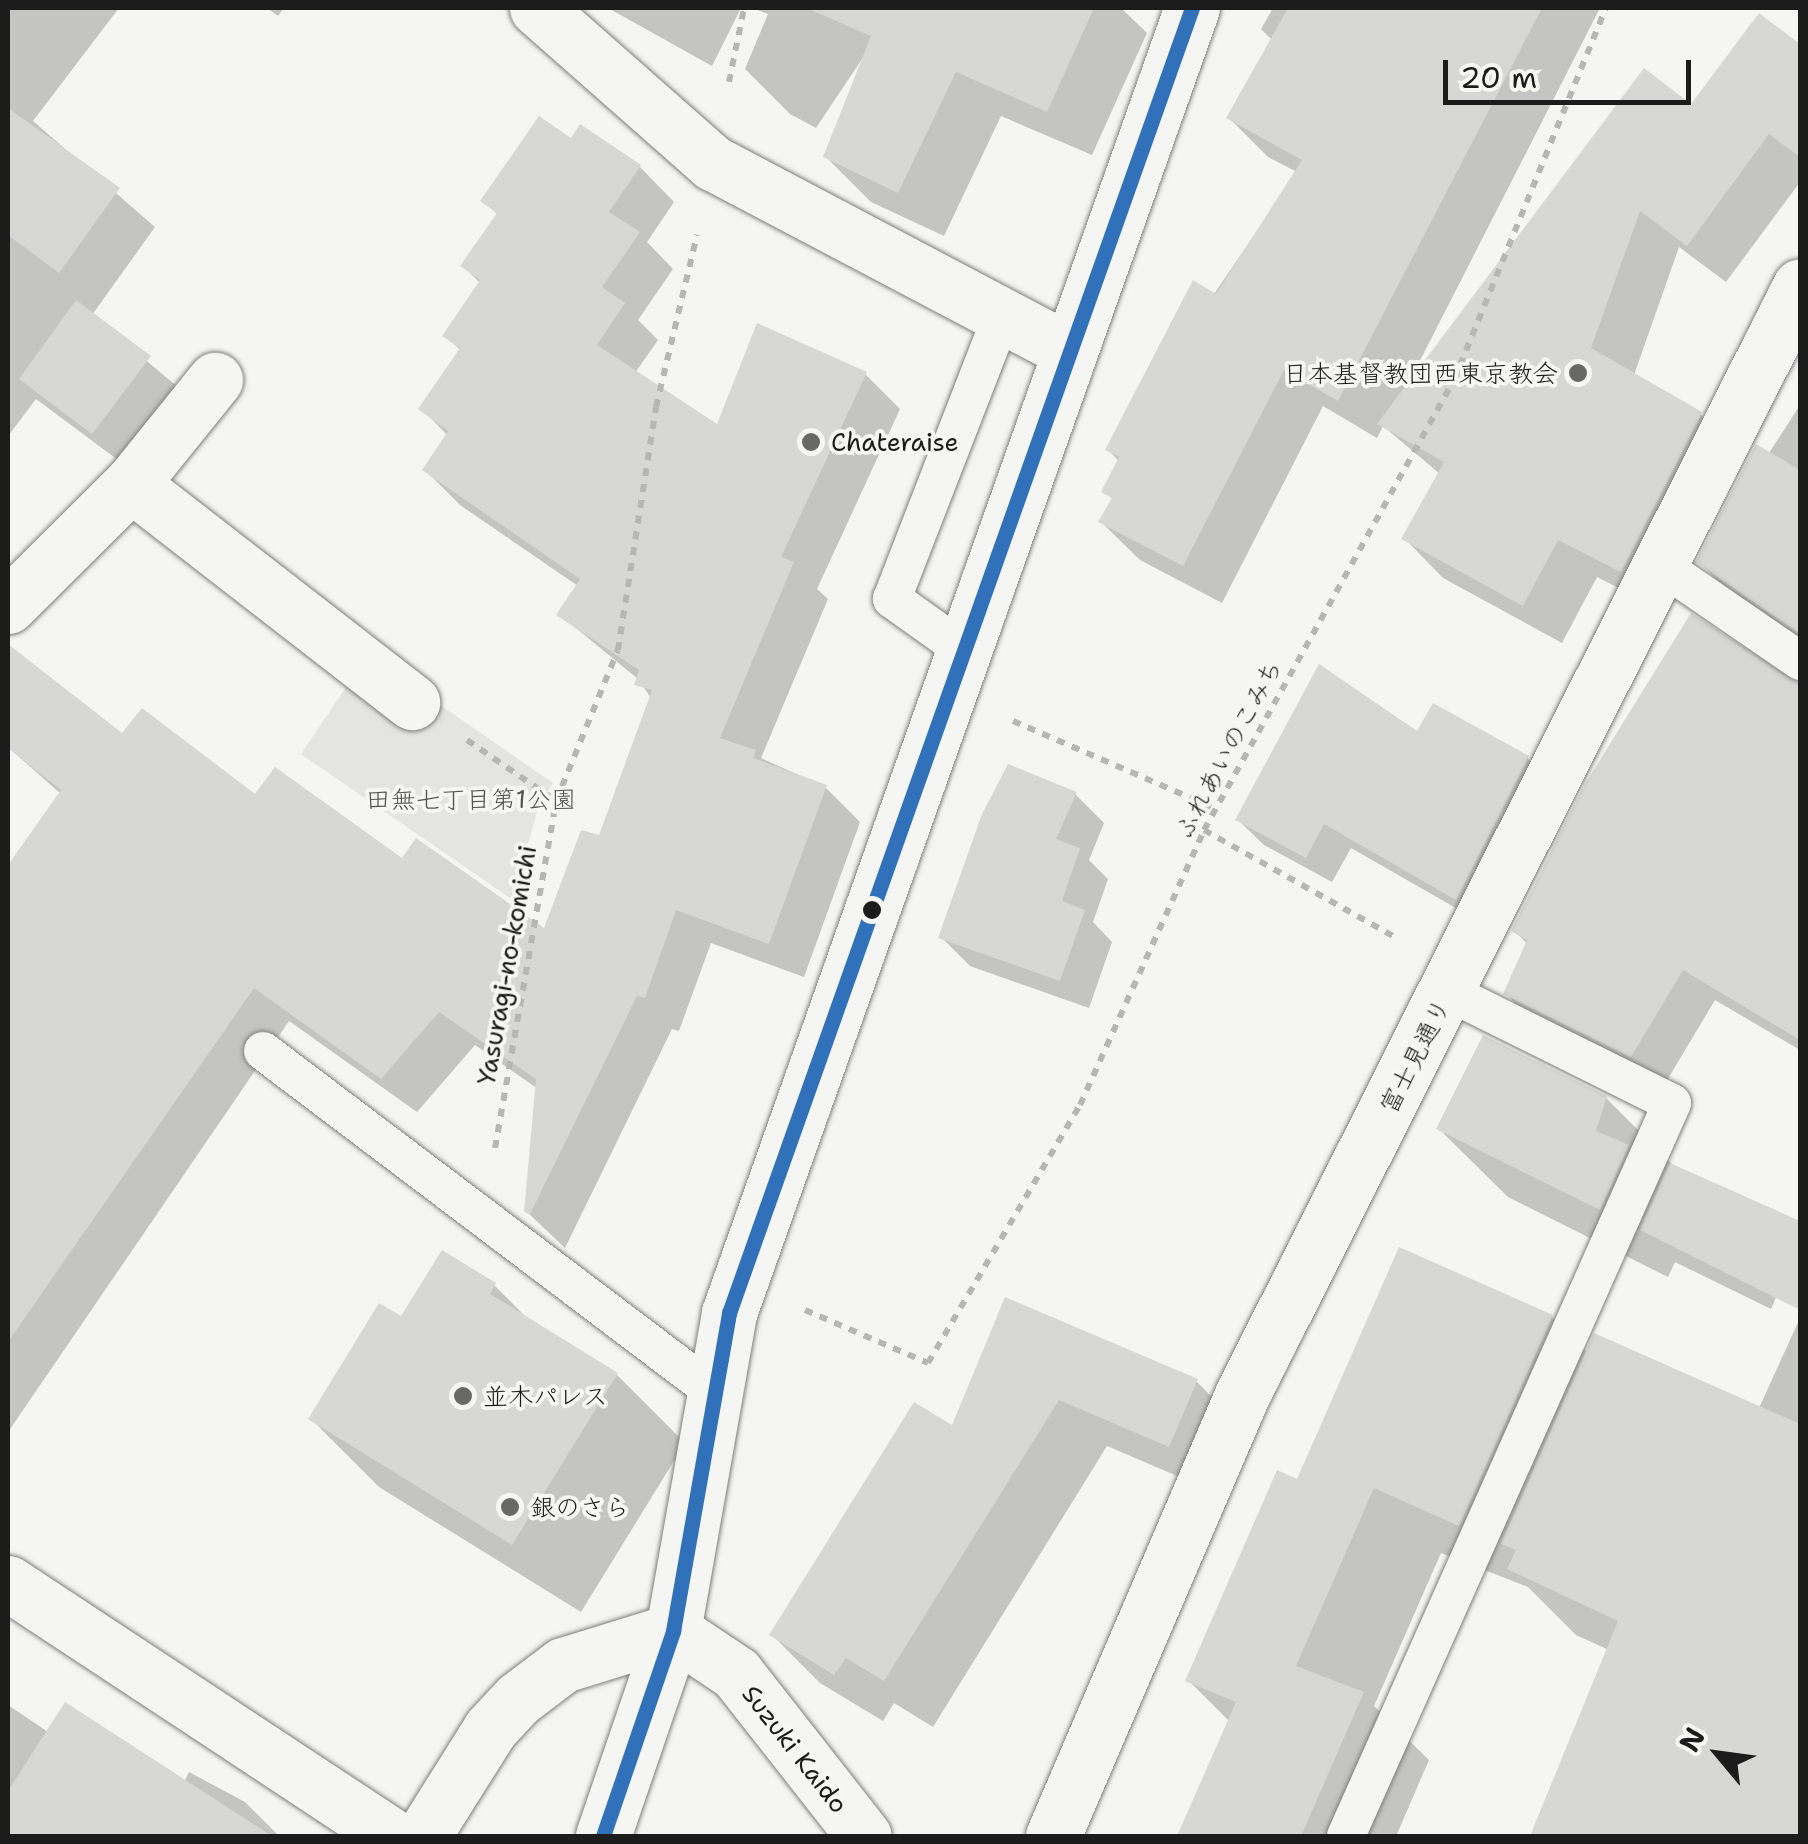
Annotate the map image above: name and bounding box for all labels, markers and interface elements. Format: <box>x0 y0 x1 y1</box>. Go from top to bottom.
scale bar <box>1448 40 1696 102</box>
text: 20 m <box>1460 57 1537 98</box>
place label: 日本基督教団西東京教会 <box>1283 358 1558 388</box>
marker: 日本基督教団西東京教会 <box>1567 362 1589 384</box>
place label: Chateraise <box>831 427 959 457</box>
marker: Chateraise <box>800 431 822 453</box>
street label: ふれあいのこみち <box>1168 654 1288 844</box>
park label: 田無七丁目第1公園 <box>366 784 576 814</box>
street label: Yasuragi-no-komichi <box>471 843 543 1087</box>
unlabelled marker <box>862 900 882 920</box>
street label: 富士見通り <box>1373 994 1457 1118</box>
place label: 並木パレス <box>483 1381 608 1411</box>
marker: 並木パレス <box>452 1385 474 1407</box>
place label: 銀のさら <box>530 1492 630 1522</box>
marker: 銀のさら <box>499 1496 521 1518</box>
street label: Suzuki Kaido <box>736 1679 854 1819</box>
north arrow <box>1668 1704 1768 1804</box>
text: N <box>1670 1721 1714 1758</box>

